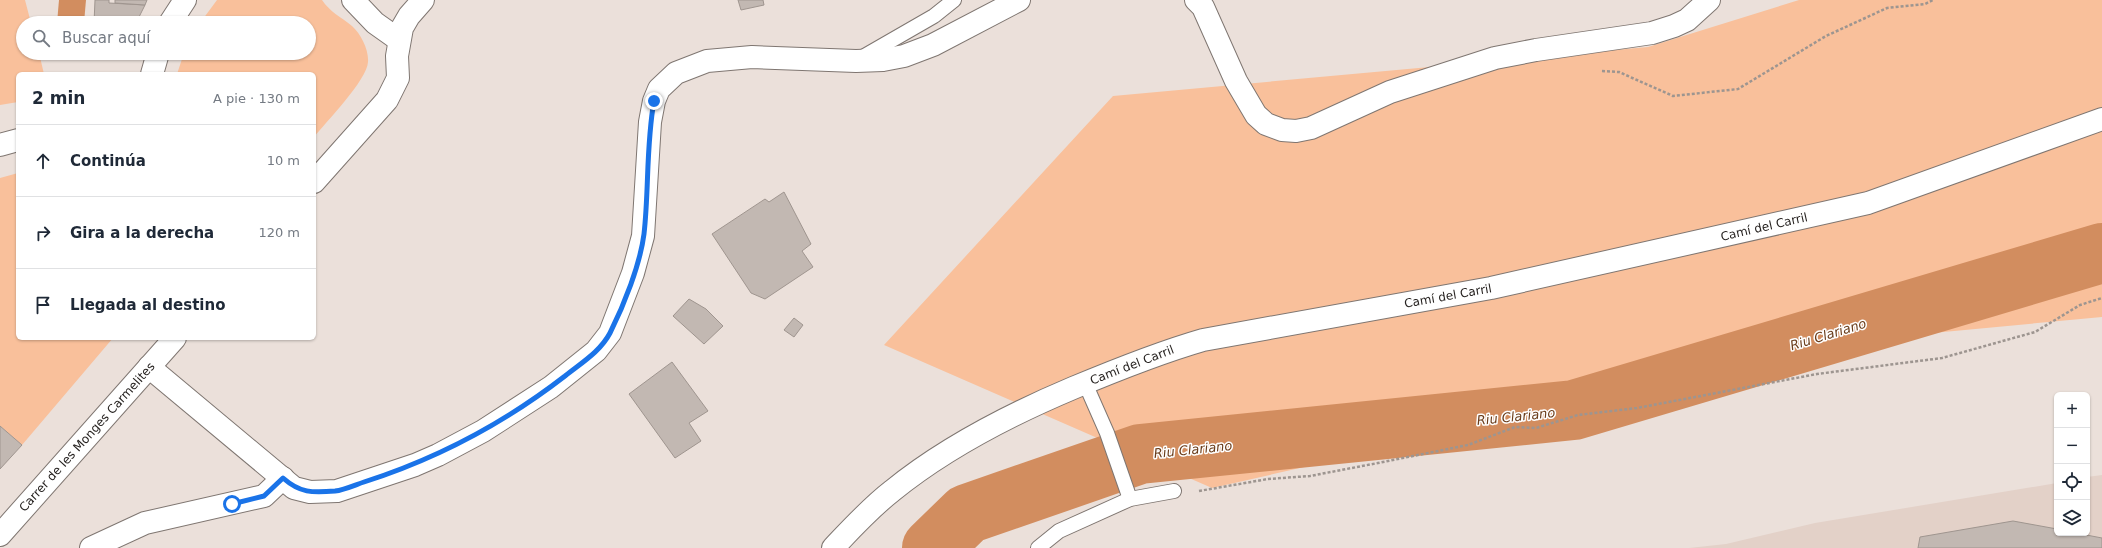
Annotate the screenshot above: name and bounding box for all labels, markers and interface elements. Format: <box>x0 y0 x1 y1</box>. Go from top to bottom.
search box <box>16 16 316 60</box>
icon: search <box>30 27 52 49</box>
text: Buscar aquí <box>62 29 150 47</box>
text: 2 min <box>32 88 85 108</box>
text: A pie · 130 m <box>213 91 300 106</box>
route end <box>645 92 663 110</box>
icon: ahead <box>32 150 54 172</box>
text: Continúa <box>70 152 146 170</box>
text: 10 m <box>267 153 300 168</box>
street label: Camí del Carril <box>1719 210 1809 244</box>
icon: right <box>32 222 54 244</box>
text: Gira a la derecha <box>70 224 214 242</box>
text: 120 m <box>258 225 300 240</box>
street label: Camí del Carril <box>1403 281 1493 311</box>
icon: arrive <box>32 294 54 316</box>
text: Llegada al destino <box>70 296 225 314</box>
water label: Riu Clariano <box>1788 316 1868 353</box>
street label: Camí del Carril <box>1088 343 1176 387</box>
street label: Carrer de les Monges Carmelites <box>16 360 158 514</box>
map controls <box>2054 392 2090 536</box>
button: + <box>2054 392 2090 428</box>
water label: Riu Clariano <box>1476 405 1556 428</box>
button: − <box>2054 428 2090 464</box>
water label: Riu Clariano <box>1153 438 1233 461</box>
button: locate <box>2054 464 2090 500</box>
route start <box>223 495 241 513</box>
button: layers <box>2054 500 2090 536</box>

